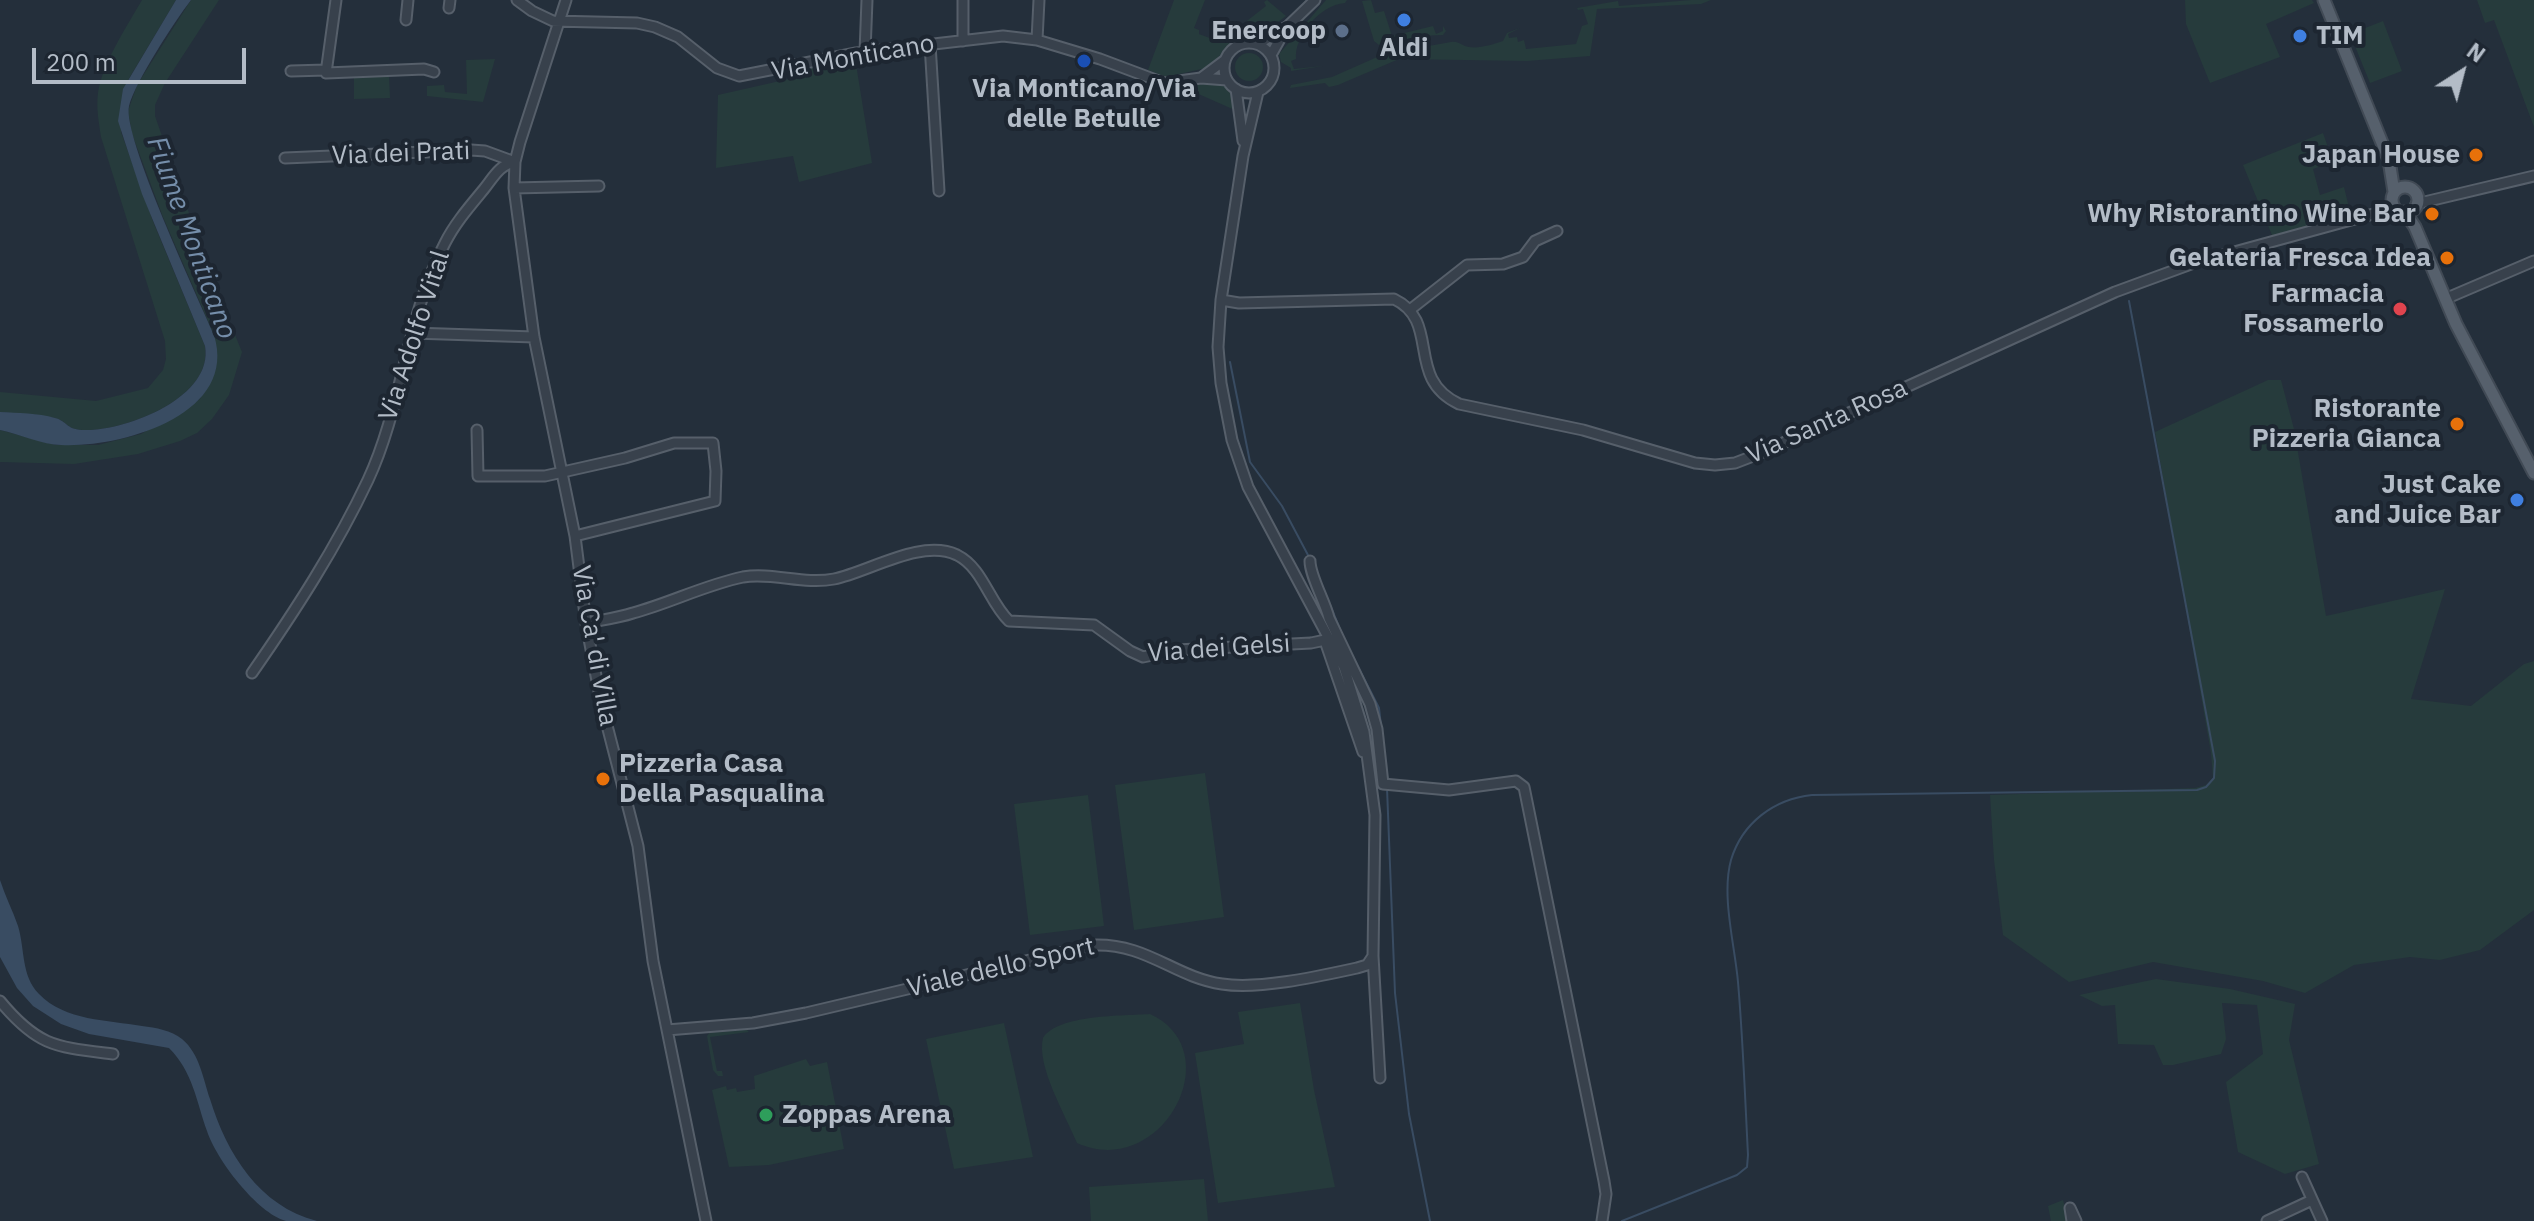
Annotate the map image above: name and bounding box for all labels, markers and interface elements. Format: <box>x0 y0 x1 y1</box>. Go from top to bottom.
marker: Aldi <box>1395 11 1413 29</box>
place label: Enercoop <box>1211 15 1326 47</box>
place label: TIM <box>2316 20 2364 52</box>
marker: Enercoop <box>1333 22 1351 40</box>
marker: TIM <box>2291 27 2309 45</box>
street label: Via Monticano <box>769 28 937 88</box>
scale bar <box>36 32 250 82</box>
place label: Aldi <box>1380 32 1428 64</box>
north arrow <box>2422 32 2502 112</box>
text: N <box>2461 36 2491 69</box>
text: 200 m <box>46 46 116 78</box>
marker: Via Monticano/Via delle Betulle <box>1075 52 1093 70</box>
place label: Via Monticano/Via delle Betulle <box>972 73 1196 134</box>
water label: Fiume Monticano <box>139 132 243 344</box>
street label: Via dei Prati <box>331 136 471 172</box>
place label: Japan House <box>2302 139 2460 171</box>
marker: Japan House <box>2467 146 2485 164</box>
place label: Why Ristorantino Wine Bar <box>2087 198 2416 230</box>
marker: Why Ristorantino Wine Bar <box>2423 205 2441 223</box>
place label: Gelateria Fresca Idea <box>2169 242 2431 274</box>
street label: Via Adolfo Vital <box>373 247 457 425</box>
marker: Gelateria Fresca Idea <box>2438 249 2456 267</box>
place label: Farmacia Fossamerlo <box>2243 278 2384 340</box>
marker: Farmacia Fossamerlo <box>2391 300 2409 318</box>
street label: Via Santa Rosa <box>1742 373 1912 471</box>
place label: Ristorante Pizzeria Gianca <box>2252 393 2441 454</box>
marker: Ristorante Pizzeria Gianca <box>2448 415 2466 433</box>
place label: Just Cake and Juice Bar <box>2335 469 2501 530</box>
marker: Just Cake and Juice Bar <box>2508 491 2526 509</box>
street label: Via Ca' di Villa <box>565 563 623 729</box>
street label: Via dei Gelsi <box>1147 628 1291 670</box>
place label: Pizzeria Casa Della Pasqualina <box>619 748 824 810</box>
marker: Pizzeria Casa Della Pasqualina <box>594 770 612 788</box>
street label: Viale dello Sport <box>904 931 1098 1005</box>
place label: Zoppas Arena <box>782 1099 951 1131</box>
marker: Zoppas Arena <box>757 1106 775 1124</box>

